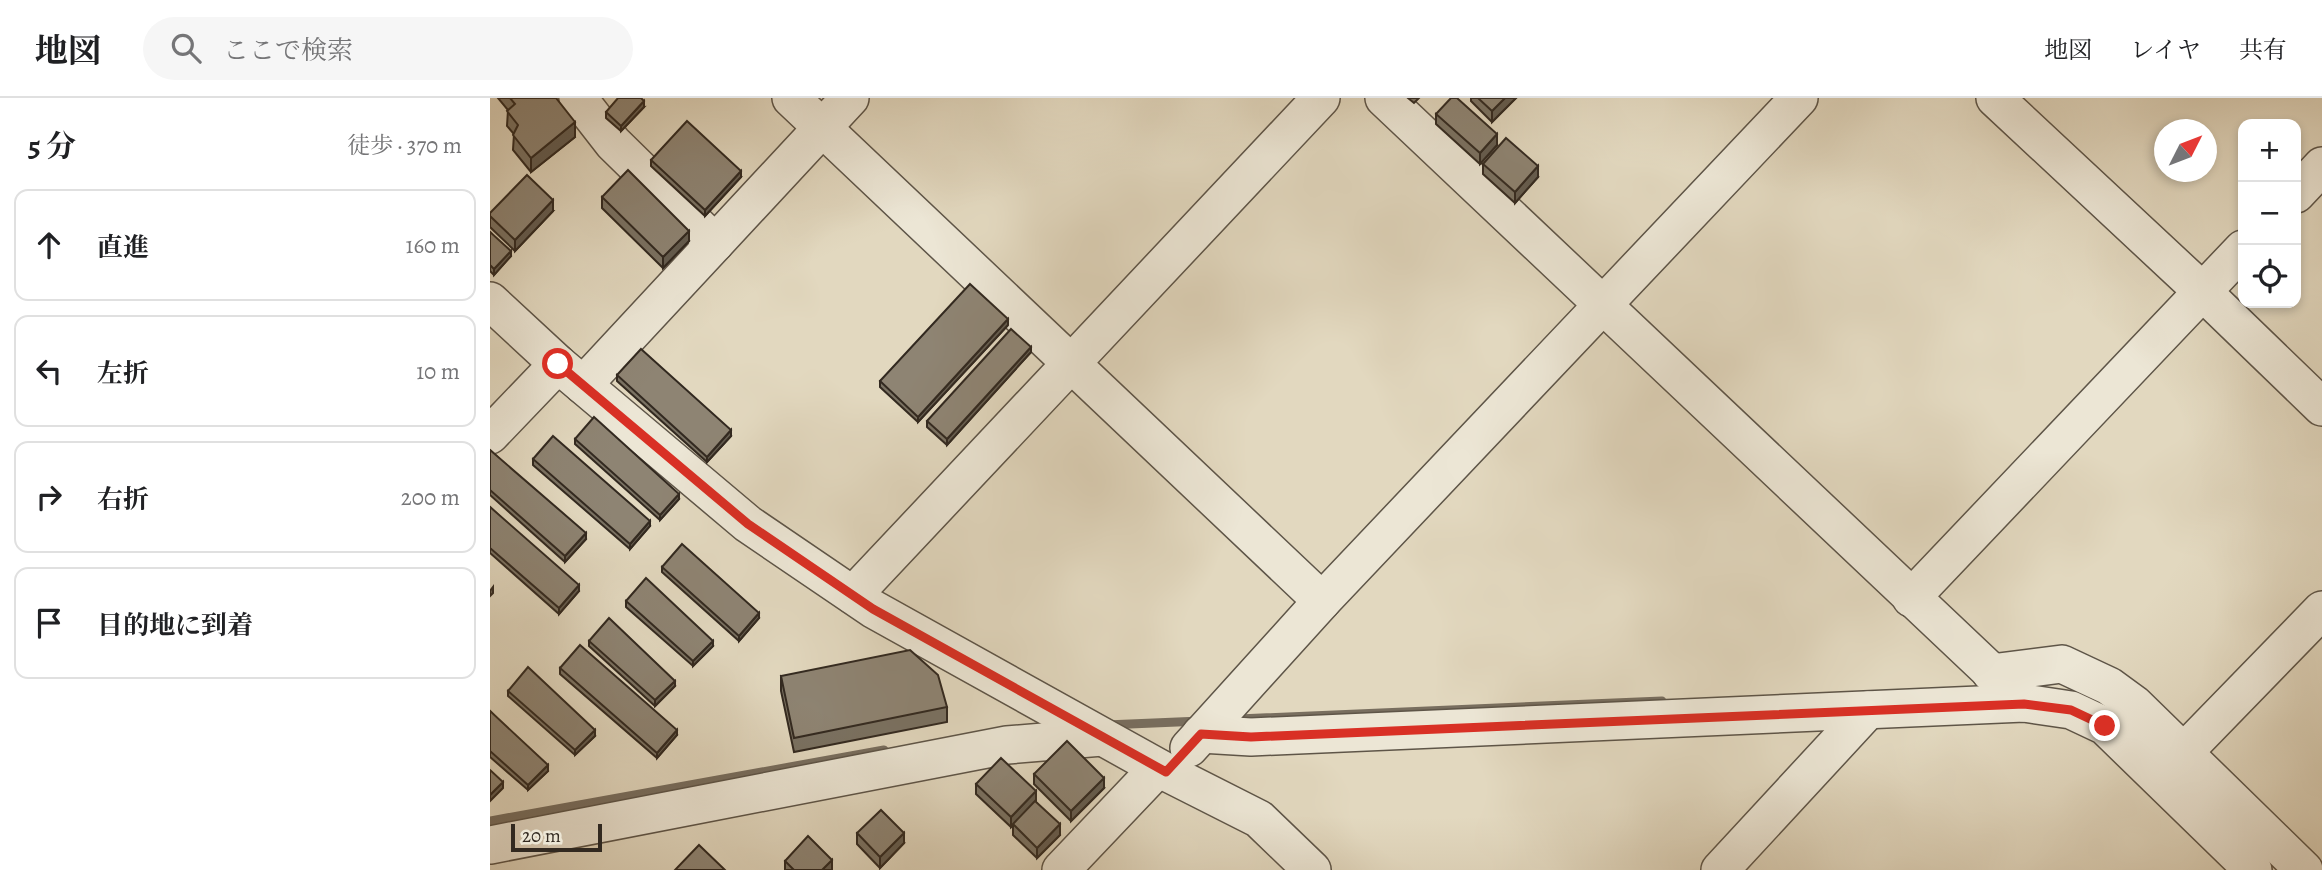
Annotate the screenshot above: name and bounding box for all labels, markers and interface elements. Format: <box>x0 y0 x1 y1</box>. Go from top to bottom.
search box <box>143 17 633 80</box>
text: 地図 <box>35 28 101 73</box>
icon: search <box>167 29 205 67</box>
text: ここで検索 <box>223 33 353 68</box>
text: 地図 <box>2044 34 2092 66</box>
text: レイヤ <box>2130 34 2201 66</box>
text: 共有 <box>2239 34 2287 66</box>
north arrow <box>2154 119 2217 182</box>
map controls <box>2238 119 2301 308</box>
button: + <box>2238 119 2301 182</box>
text: 5 分 <box>28 126 76 166</box>
text: 徒歩 · 370 m <box>347 130 462 161</box>
button: − <box>2238 182 2301 245</box>
icon: ahead <box>30 226 68 264</box>
text: 直進 <box>97 230 149 265</box>
text: 160 m <box>406 230 460 261</box>
button: locate <box>2238 245 2301 308</box>
route start <box>542 348 573 379</box>
icon: left <box>30 352 68 390</box>
text: 左折 <box>97 356 149 391</box>
text: 10 m <box>416 356 460 387</box>
icon: right <box>30 478 68 516</box>
text: 右折 <box>97 482 149 517</box>
text: 200 m <box>401 482 460 513</box>
icon: arrive <box>30 604 68 642</box>
text: 目的地に到着 <box>97 608 253 643</box>
route end <box>2089 710 2120 741</box>
scale bar <box>511 821 602 853</box>
text: 20 m <box>522 823 561 849</box>

